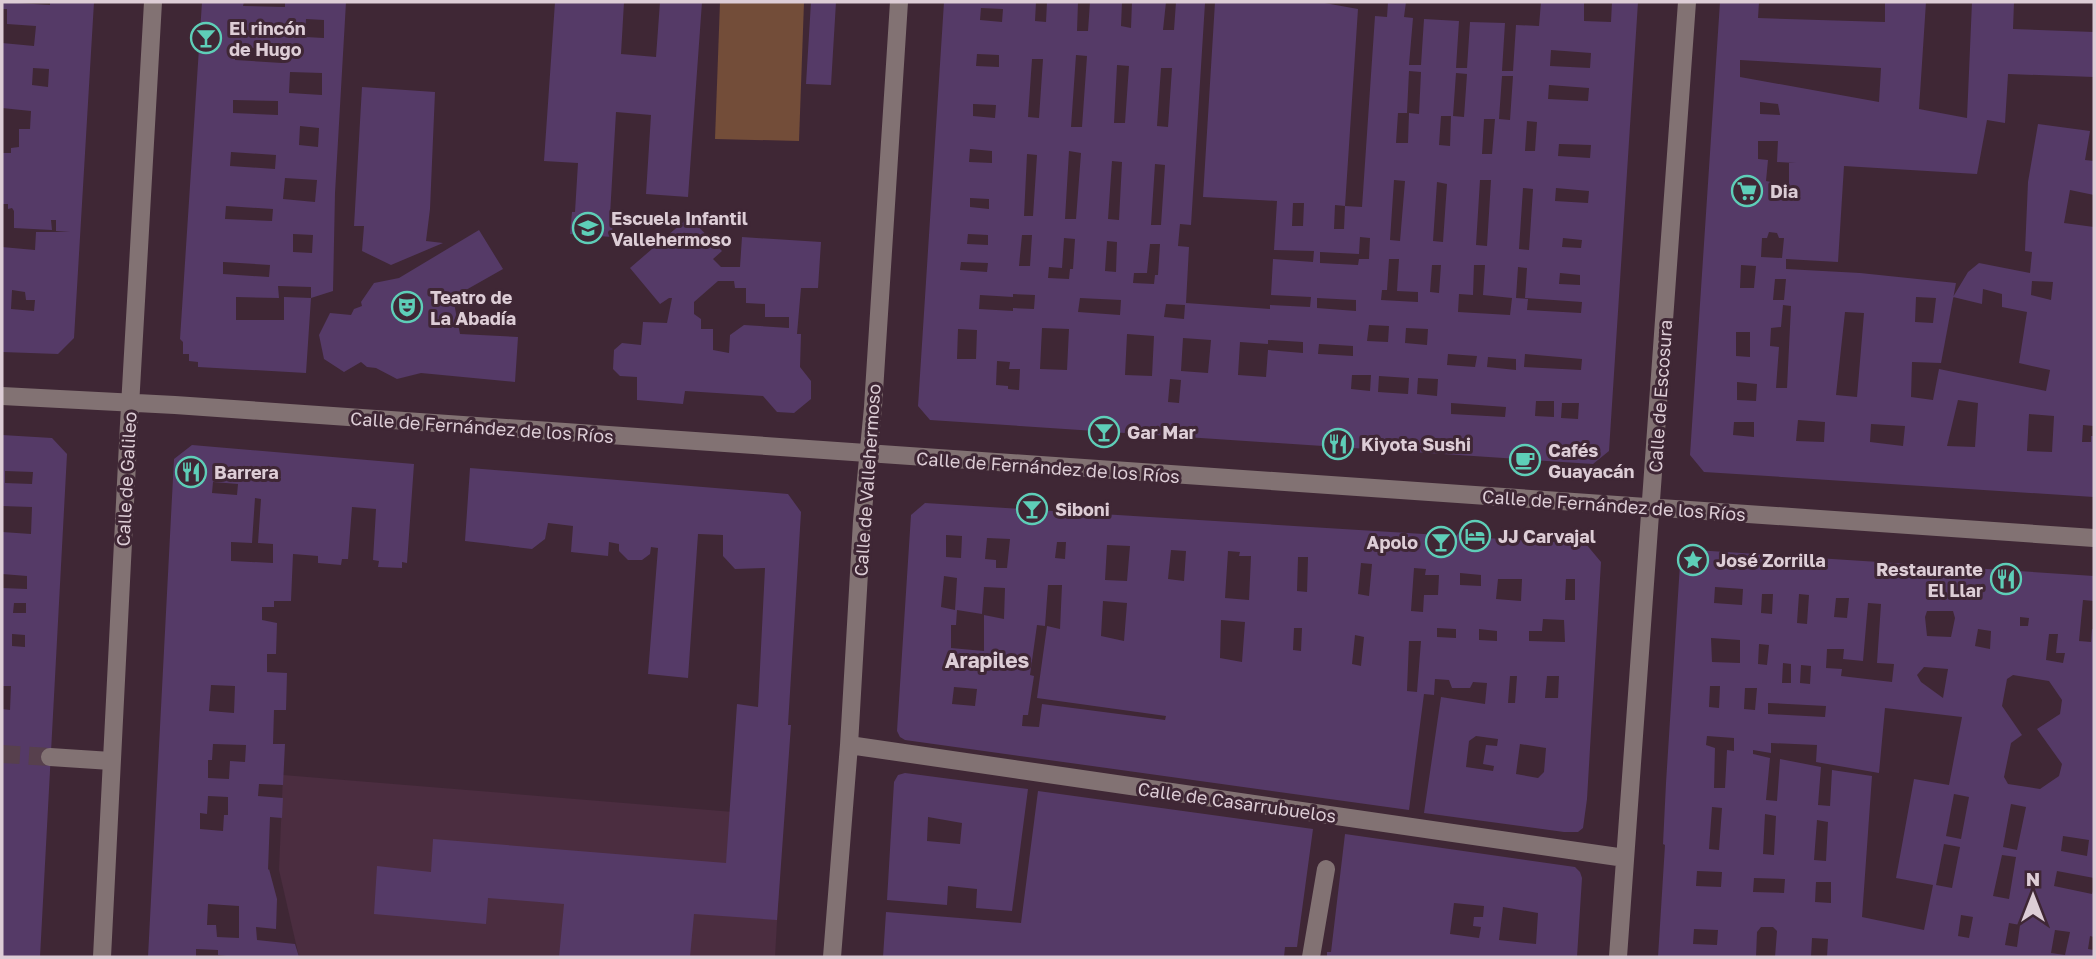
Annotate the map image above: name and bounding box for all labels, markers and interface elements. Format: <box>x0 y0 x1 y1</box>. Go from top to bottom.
place label: El rincón de Hugo <box>229 17 306 60</box>
bar icon: El rincón de Hugo <box>189 21 223 55</box>
supermarket icon: Dia <box>1730 174 1764 208</box>
place label: Dia <box>1770 180 1798 202</box>
place label: Escuela Infantil Vallehermoso <box>611 207 748 250</box>
school or university icon: Escuela Infantil Vallehermoso <box>571 211 605 245</box>
place label: Teatro de La Abadía <box>430 286 516 329</box>
theatre icon: Teatro de La Abadía <box>390 290 424 324</box>
street label: Calle de Escosura <box>1644 319 1676 473</box>
street label: Calle de Vallehermoso <box>849 383 885 577</box>
street label: Calle de Fernández de los Ríos <box>350 407 614 447</box>
street label: Calle de Galileo <box>111 411 141 547</box>
bar icon: Gar Mar <box>1087 415 1121 449</box>
place label: Gar Mar <box>1127 421 1196 443</box>
restaurant icon: Kiyota Sushi <box>1321 427 1355 461</box>
place label: Kiyota Sushi <box>1361 433 1471 455</box>
place label: Cafés Guayacán <box>1548 439 1635 482</box>
cafe icon: Cafés Guayacán <box>1508 443 1542 477</box>
street label: Calle de Fernández de los Ríos <box>916 447 1180 487</box>
restaurant icon: Barrera <box>174 455 208 489</box>
place label: Barrera <box>214 461 279 483</box>
street label: Calle de Fernández de los Ríos <box>1482 485 1746 525</box>
bar icon: Siboni <box>1015 492 1049 526</box>
place label: Siboni <box>1055 498 1110 520</box>
hotel icon: JJ Carvajal <box>1458 519 1492 553</box>
bar icon: Apolo <box>1424 525 1458 559</box>
place label: JJ Carvajal <box>1498 525 1596 547</box>
place label: Apolo <box>1367 531 1418 553</box>
place icon: José Zorrilla <box>1676 543 1710 577</box>
place label: José Zorrilla <box>1716 549 1826 571</box>
place label: Restaurante El Llar <box>1876 558 1983 601</box>
restaurant icon: Restaurante El Llar <box>1989 562 2023 596</box>
district label: Arapiles <box>945 647 1030 673</box>
street label: Calle de Casarrubuelos <box>1136 777 1338 827</box>
north arrow <box>1998 861 2068 931</box>
text: N <box>2026 867 2040 890</box>

